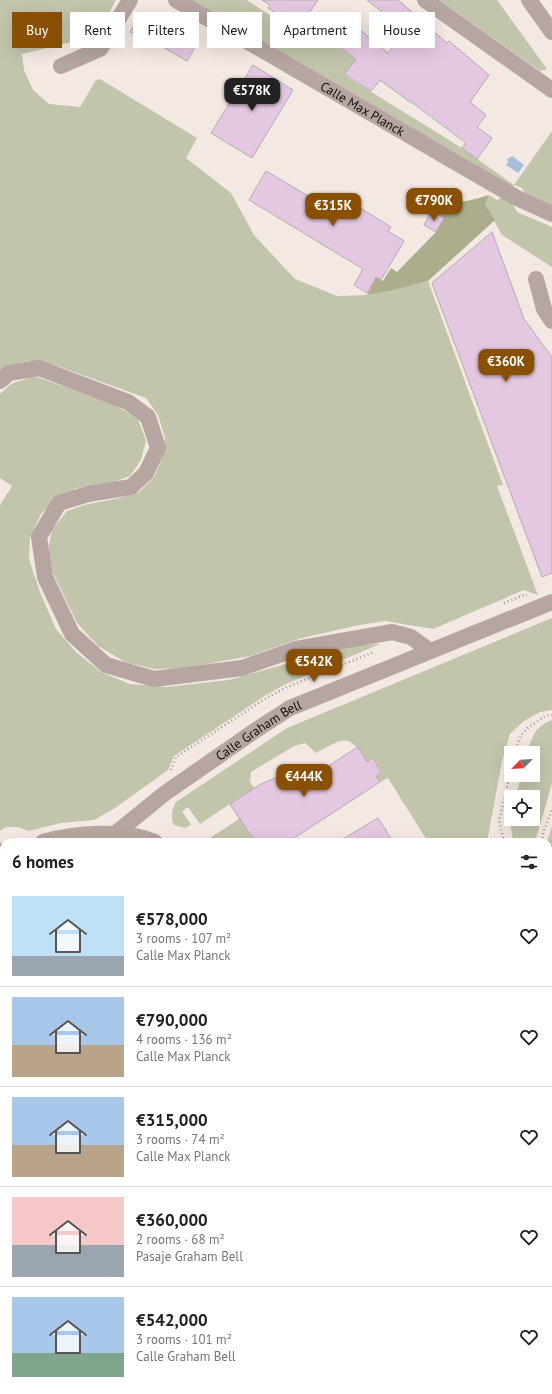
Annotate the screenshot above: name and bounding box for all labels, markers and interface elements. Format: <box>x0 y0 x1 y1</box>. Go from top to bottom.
chip: Buy <box>12 12 62 48</box>
chip: Rent <box>70 12 125 48</box>
chip: Filters <box>133 12 199 48</box>
chip: New <box>207 12 262 48</box>
chip: Apartment <box>270 12 361 48</box>
chip: House <box>369 12 435 48</box>
pin: €578K <box>224 78 280 112</box>
street label: Calle Max Planck <box>317 78 408 140</box>
text: €578K <box>233 82 271 99</box>
pin: €790K <box>406 188 462 222</box>
text: €790K <box>415 192 453 209</box>
pin: €315K <box>305 193 361 227</box>
text: €315K <box>314 197 352 214</box>
pin: €360K <box>478 349 534 383</box>
text: €360K <box>487 353 525 370</box>
pin: €542K <box>286 649 342 683</box>
text: €542K <box>295 653 333 670</box>
street label: Calle Graham Bell <box>212 696 304 765</box>
north arrow <box>504 746 540 782</box>
map controls <box>504 746 540 826</box>
pin: €444K <box>276 764 332 798</box>
text: €444K <box>285 768 323 785</box>
button: locate <box>504 790 540 826</box>
text: 6 homes <box>12 851 74 873</box>
icon: filters <box>518 851 540 873</box>
text: €578,000 <box>136 908 208 930</box>
icon: home <box>44 912 92 960</box>
icon: heart <box>518 925 540 947</box>
text: 3 rooms · 107 m² <box>136 930 231 947</box>
text: Calle Max Planck <box>136 947 231 964</box>
text: €790,000 <box>136 1009 208 1031</box>
icon: home <box>44 1013 92 1061</box>
icon: heart <box>518 1026 540 1048</box>
text: 4 rooms · 136 m² <box>136 1031 232 1048</box>
text: Calle Max Planck <box>136 1048 231 1065</box>
text: €315,000 <box>136 1109 208 1131</box>
icon: home <box>44 1113 92 1161</box>
icon: heart <box>518 1126 540 1148</box>
text: 3 rooms · 74 m² <box>136 1131 225 1148</box>
text: Calle Max Planck <box>136 1148 231 1165</box>
text: €360,000 <box>136 1209 208 1231</box>
icon: home <box>44 1213 92 1261</box>
icon: heart <box>518 1226 540 1248</box>
text: 2 rooms · 68 m² <box>136 1231 225 1248</box>
text: Pasaje Graham Bell <box>136 1248 243 1265</box>
text: €542,000 <box>136 1309 208 1331</box>
icon: home <box>44 1313 92 1361</box>
icon: heart <box>518 1326 540 1348</box>
text: 3 rooms · 101 m² <box>136 1331 232 1348</box>
text: Calle Graham Bell <box>136 1348 236 1365</box>

